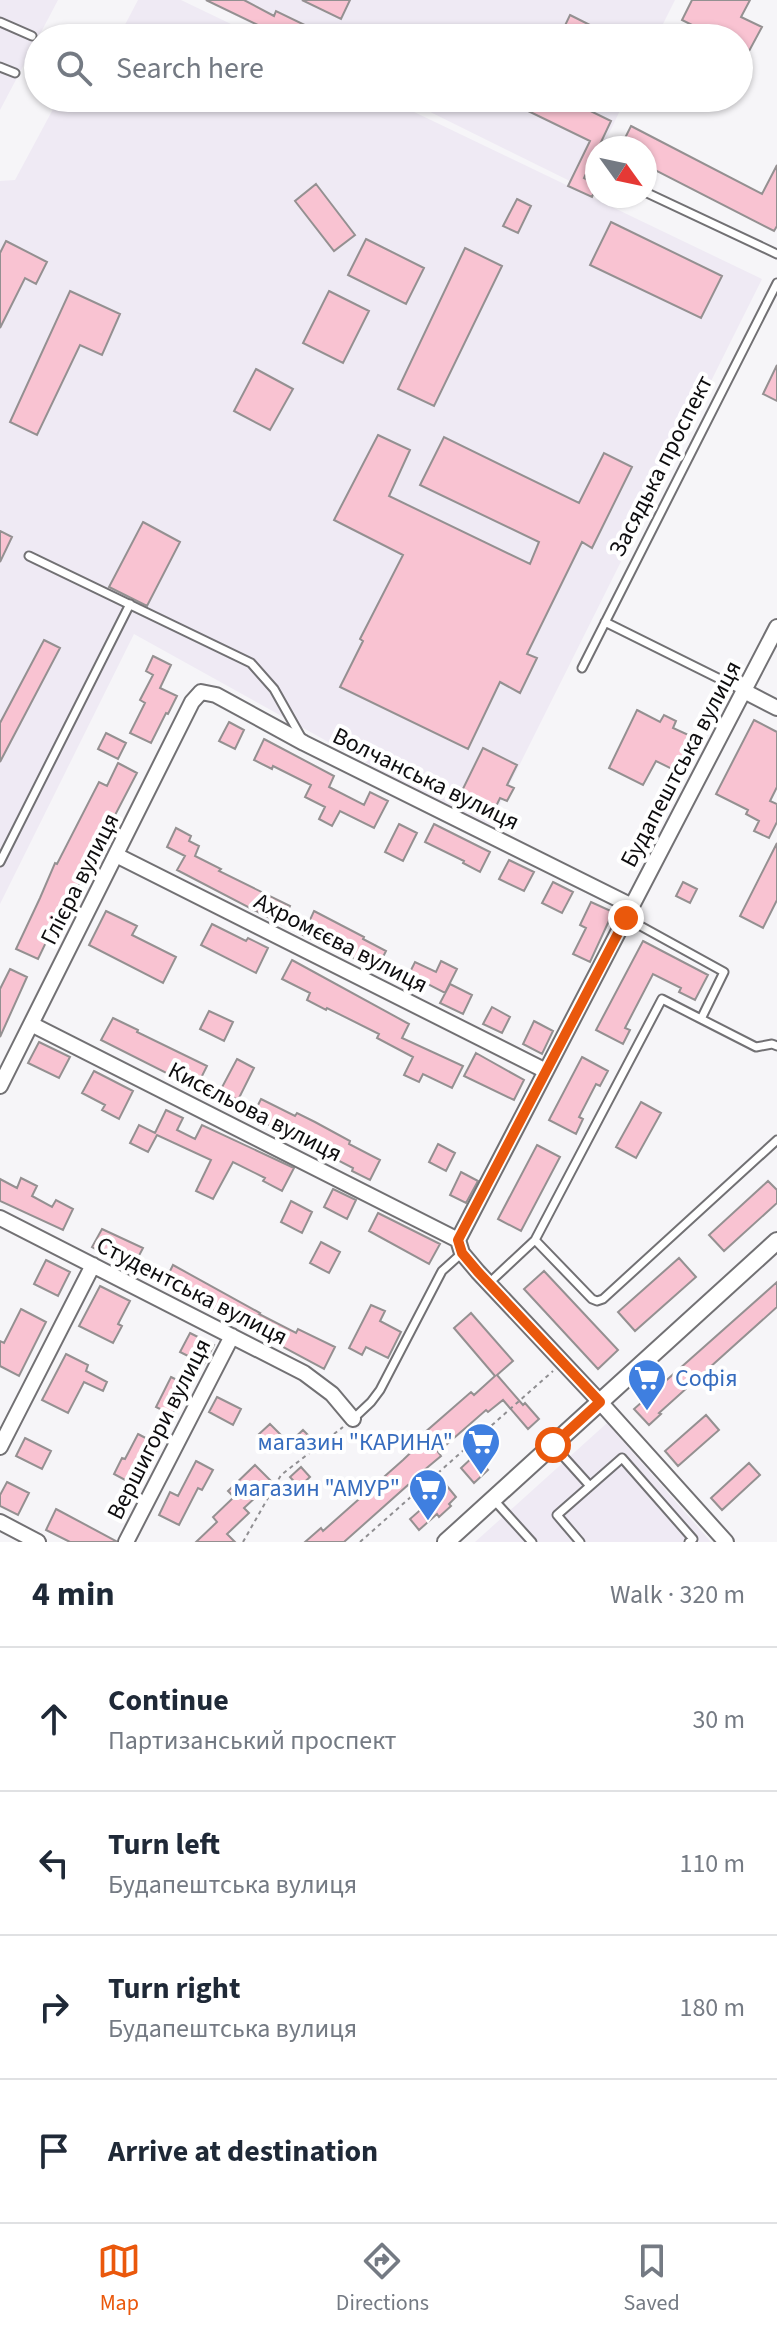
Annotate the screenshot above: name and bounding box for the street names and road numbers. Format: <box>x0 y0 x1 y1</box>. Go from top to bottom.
street label: Засядька проспект <box>600 369 722 563</box>
street label: Будапештська вулиця <box>612 654 750 874</box>
street label: Волчанська вулиця <box>327 719 525 839</box>
street label: Глієра вулиця <box>32 807 128 951</box>
street label: Ахромєєва вулиця <box>248 884 434 1002</box>
street label: Кисєльова вулиця <box>162 1053 348 1171</box>
street label: Студентська вулиця <box>90 1228 294 1354</box>
street label: Вершигори вулиця <box>98 1332 220 1526</box>

